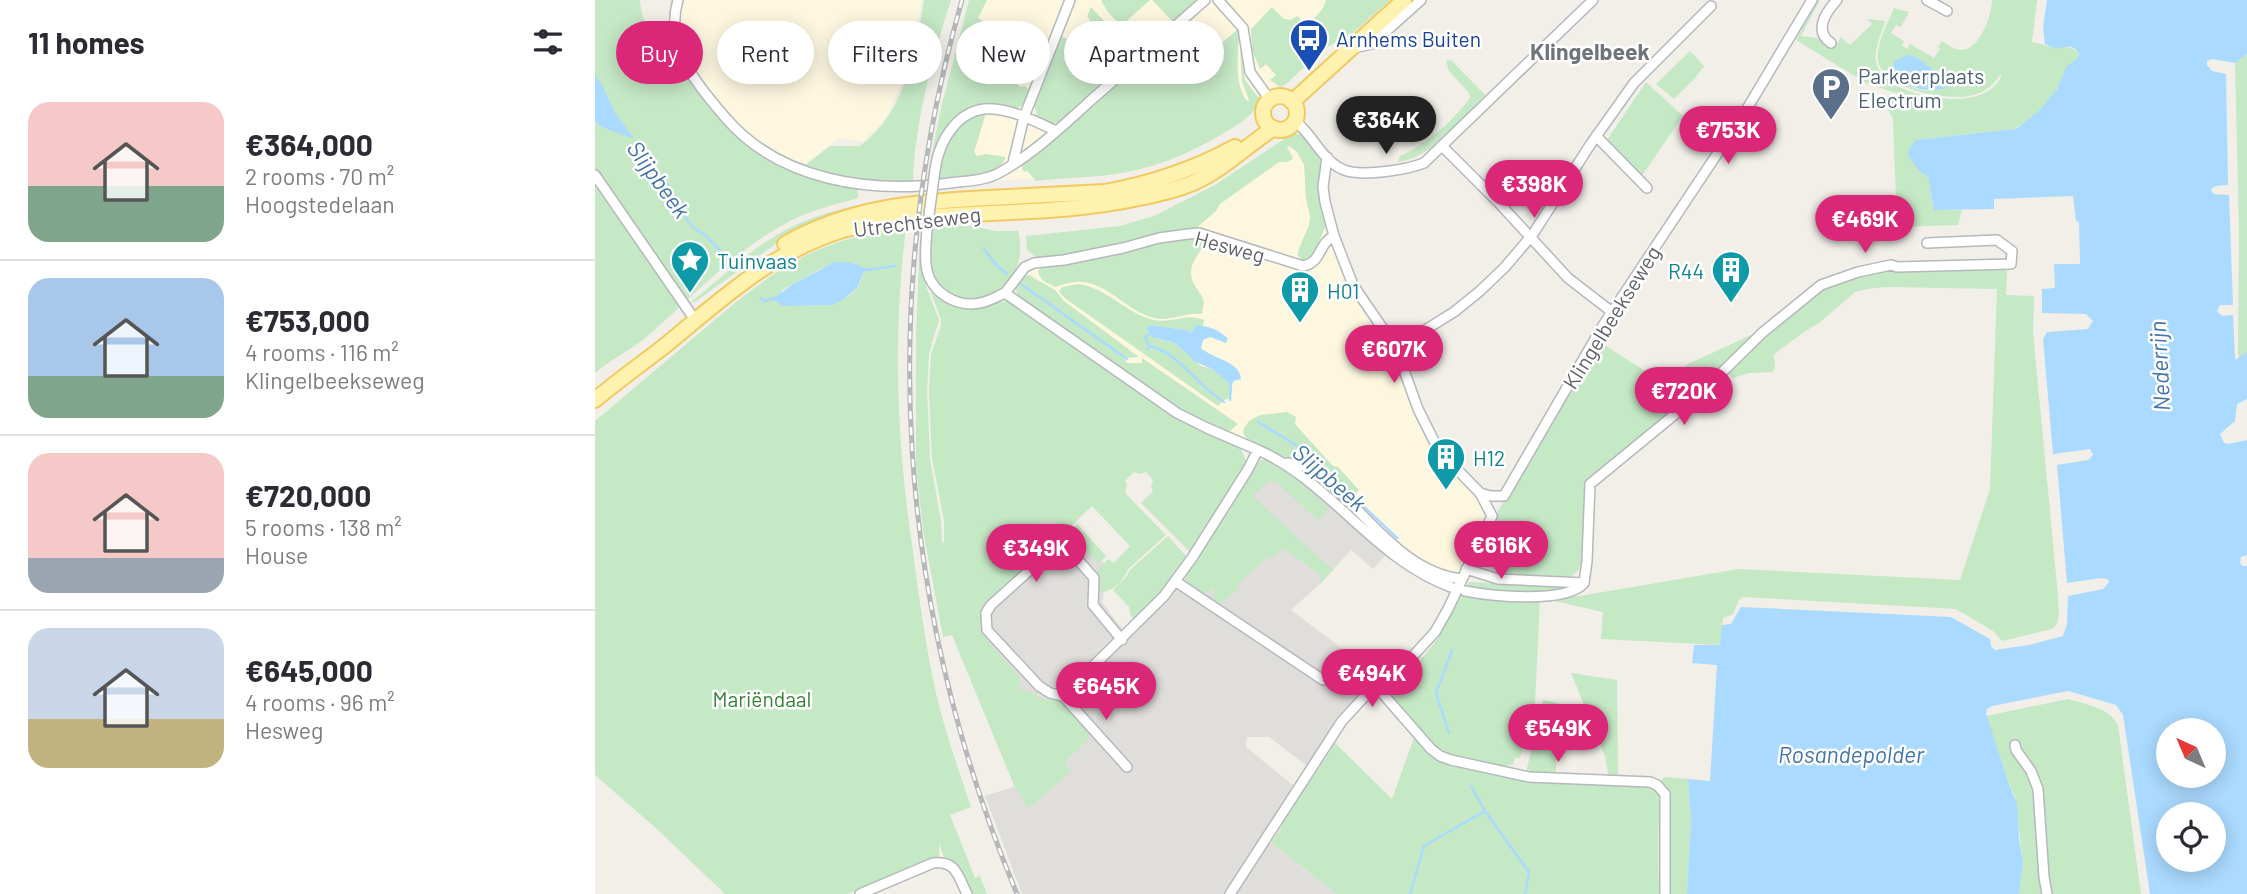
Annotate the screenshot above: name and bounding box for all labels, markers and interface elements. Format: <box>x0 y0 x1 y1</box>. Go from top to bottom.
bus stop icon: Arnhems Buiten <box>1288 17 1330 72</box>
chip: Buy <box>616 21 703 84</box>
chip: Rent <box>717 21 814 84</box>
chip: Filters <box>828 21 942 84</box>
chip: New <box>956 21 1050 84</box>
chip: Apartment <box>1064 21 1224 84</box>
icon: filters <box>529 23 567 61</box>
text: 11 homes <box>28 24 145 60</box>
place label: Arnhems Buiten <box>1336 26 1481 51</box>
district label: Klingelbeek <box>1530 37 1650 65</box>
place label: Parkeerplaats Electrum <box>1858 63 1984 112</box>
parking icon: Parkeerplaats Electrum <box>1810 66 1852 121</box>
pin: €364K <box>1337 96 1435 156</box>
text: €364K <box>1352 105 1420 133</box>
pin: €753K <box>1679 106 1777 166</box>
text: €753K <box>1695 115 1761 143</box>
text: €364,000 <box>245 126 373 162</box>
icon: home <box>84 130 168 214</box>
water label: Slijpbeek <box>622 135 696 223</box>
pin: €398K <box>1485 160 1583 220</box>
text: 2 rooms · 70 m² <box>245 162 394 190</box>
text: €398K <box>1501 169 1567 197</box>
text: Hoogstedelaan <box>245 190 395 218</box>
pin: €469K <box>1816 196 1914 255</box>
street label: Utrechtseweg <box>852 201 982 241</box>
text: €469K <box>1831 204 1899 232</box>
street label: Hesweg <box>1192 225 1268 267</box>
place icon: Tuinvaas <box>669 239 711 294</box>
street label: Klingelbeekseweg <box>1557 241 1665 393</box>
place label: Tuinvaas <box>717 248 797 273</box>
building icon: R44 <box>1710 249 1752 304</box>
place label: R44 <box>1668 258 1704 283</box>
building icon: H01 <box>1279 269 1321 324</box>
place label: H01 <box>1327 278 1359 303</box>
text: €753,000 <box>245 302 370 338</box>
icon: home <box>84 306 168 390</box>
water label: Nederrijn <box>2143 320 2175 412</box>
pin: €607K <box>1345 326 1443 385</box>
text: €607K <box>1361 334 1427 362</box>
text: 4 rooms · 116 m² <box>245 338 399 366</box>
text: Klingelbeekseweg <box>245 366 425 394</box>
pin: €720K <box>1635 368 1733 427</box>
text: €720K <box>1651 376 1717 404</box>
building icon: H12 <box>1425 436 1467 491</box>
water label: Slijpbeek <box>1287 437 1373 517</box>
place label: H12 <box>1473 445 1505 470</box>
text: €720,000 <box>245 477 371 513</box>
icon: home <box>84 481 168 565</box>
text: 5 rooms · 138 m² <box>245 513 402 541</box>
pin: €616K <box>1452 522 1550 581</box>
pin: €349K <box>987 524 1085 584</box>
text: €616K <box>1470 530 1532 558</box>
text: €349K <box>1002 533 1070 561</box>
text: House <box>245 541 308 569</box>
pin: €494K <box>1323 650 1421 709</box>
text: €645,000 <box>245 652 373 688</box>
icon: home <box>84 656 168 740</box>
text: €494K <box>1337 658 1407 686</box>
pin: €645K <box>1057 662 1155 722</box>
text: €645K <box>1072 671 1140 699</box>
park label: Mariëndaal <box>713 686 811 711</box>
text: 4 rooms · 96 m² <box>245 688 395 716</box>
pin: €549K <box>1509 704 1607 764</box>
text: €549K <box>1524 713 1592 741</box>
text: Hesweg <box>245 716 323 744</box>
north arrow <box>2156 718 2226 788</box>
map controls <box>2156 718 2226 872</box>
water label: Rosandepolder <box>1778 740 1925 768</box>
button: locate <box>2156 802 2226 872</box>

